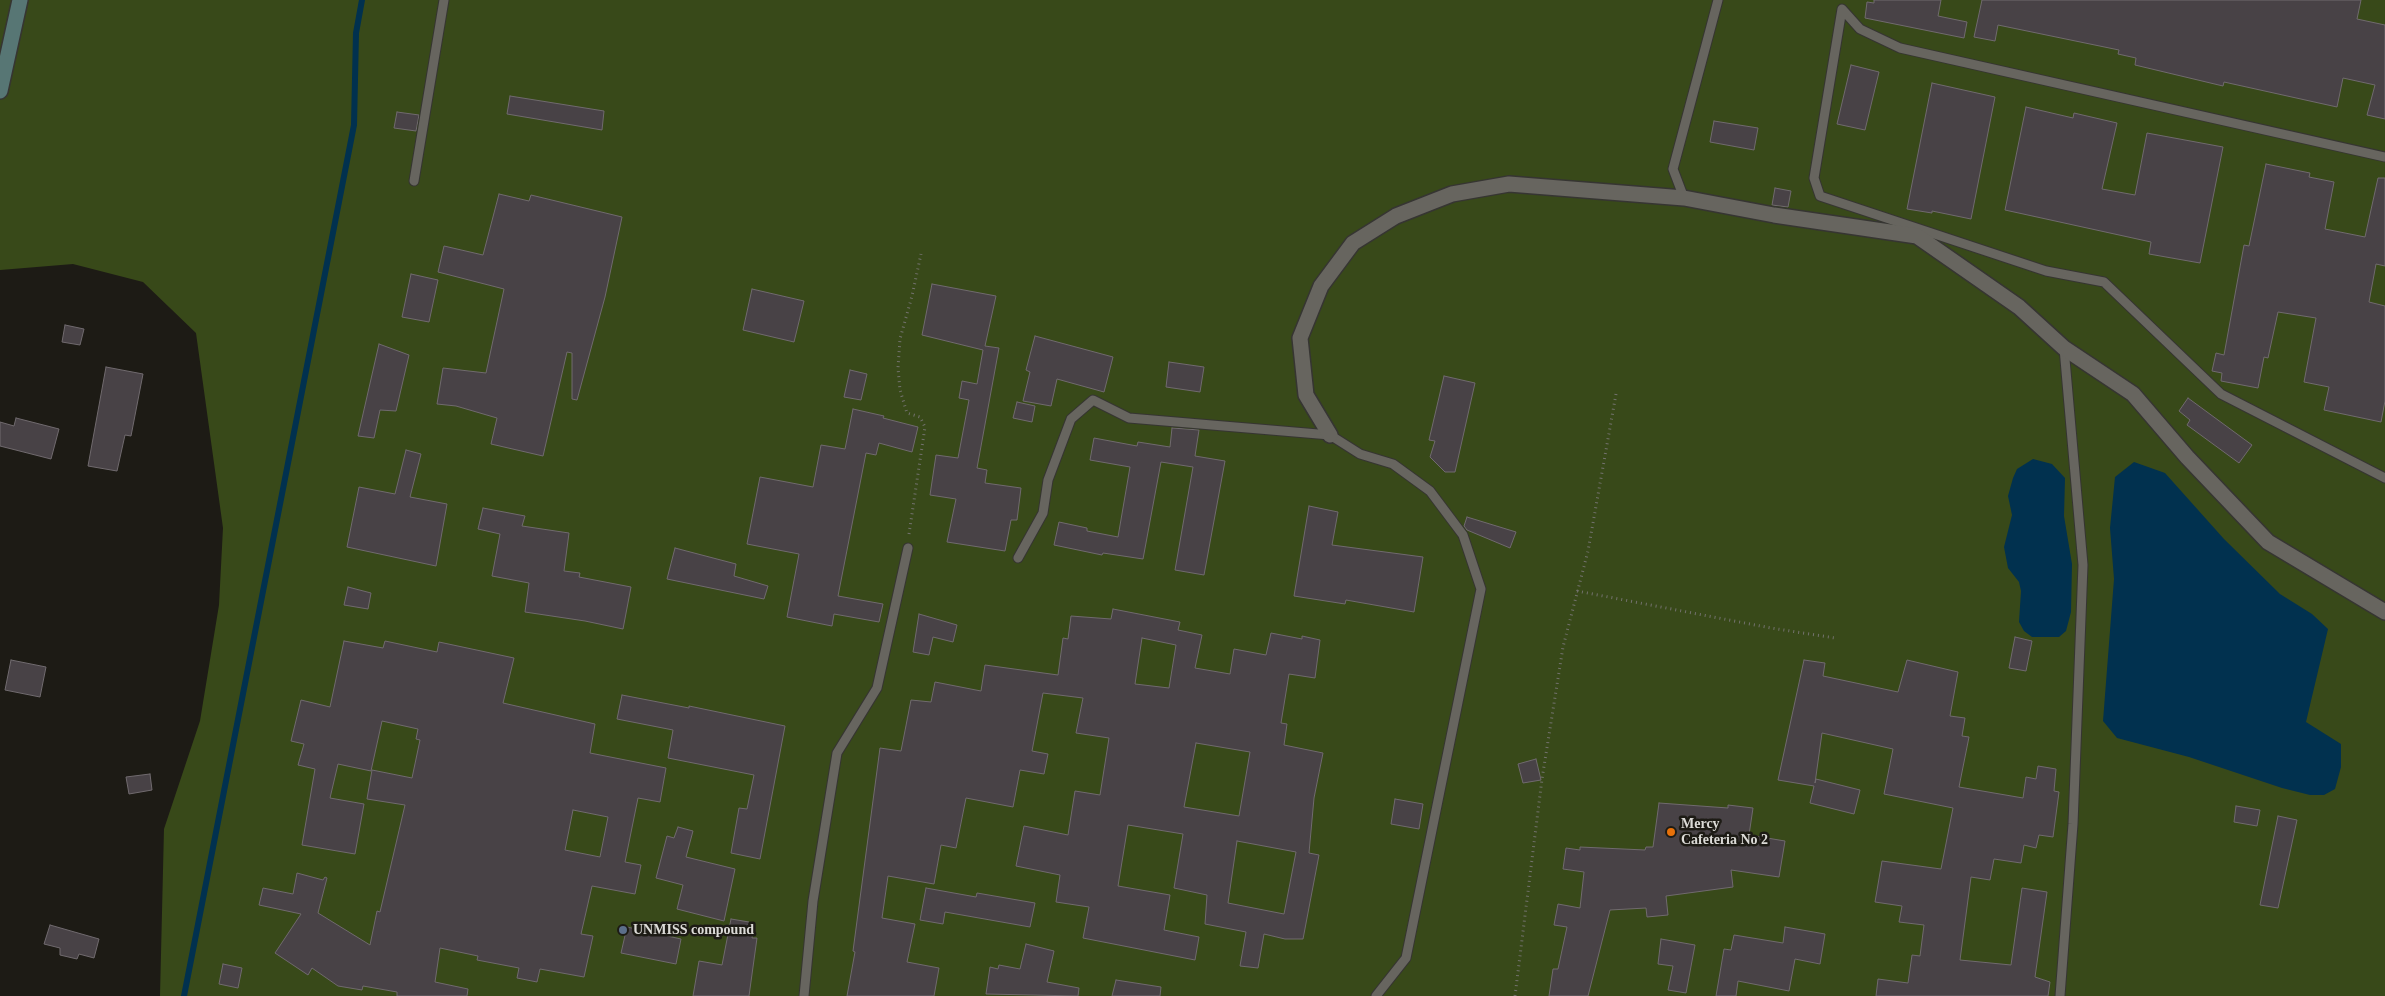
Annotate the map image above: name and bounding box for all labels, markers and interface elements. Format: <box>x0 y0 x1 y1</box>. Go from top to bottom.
place label: Mercy Cafeteria No 2 <box>1681 816 1768 849</box>
marker: Mercy Cafeteria No 2 <box>1665 826 1677 838</box>
place label: UNMISS compound <box>633 922 754 938</box>
marker: UNMISS compound <box>617 924 629 936</box>

